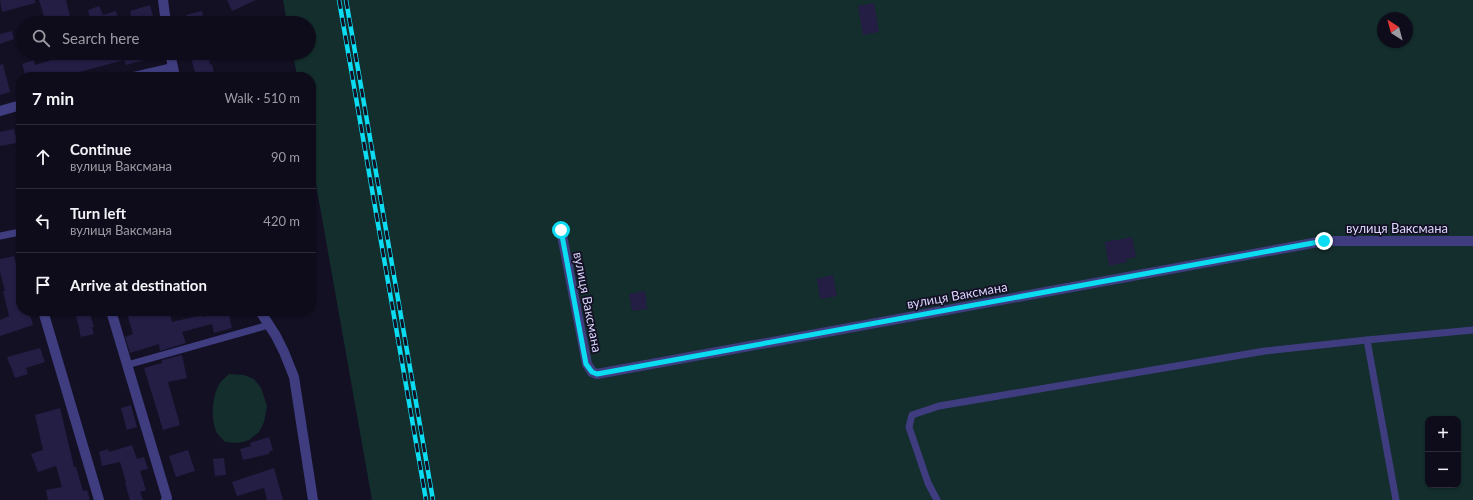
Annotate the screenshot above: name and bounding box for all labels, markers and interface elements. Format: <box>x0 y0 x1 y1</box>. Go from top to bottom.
north arrow <box>1377 12 1413 48</box>
search box <box>16 16 316 60</box>
icon: search <box>30 27 52 49</box>
text: Search here <box>62 29 139 47</box>
text: 7 min <box>32 88 74 109</box>
text: Walk · 510 m <box>224 90 300 106</box>
text: Continue <box>70 140 131 158</box>
icon: ahead <box>32 146 54 168</box>
text: 90 m <box>271 149 300 165</box>
text: вулиця Ваксмана <box>70 158 172 174</box>
text: Turn left <box>70 204 126 222</box>
icon: left <box>32 210 54 232</box>
text: 420 m <box>263 213 300 229</box>
street label: вулиця Ваксмана <box>1346 220 1448 236</box>
route start <box>552 221 570 239</box>
text: вулиця Ваксмана <box>70 222 172 238</box>
route end <box>1315 232 1333 250</box>
street label: вулиця Ваксмана <box>570 250 606 354</box>
icon: arrive <box>32 274 54 296</box>
text: Arrive at destination <box>70 276 207 294</box>
street label: вулиця Ваксмана <box>905 278 1009 312</box>
map controls <box>1425 416 1461 488</box>
button: + <box>1425 416 1461 452</box>
button: − <box>1425 452 1461 488</box>

